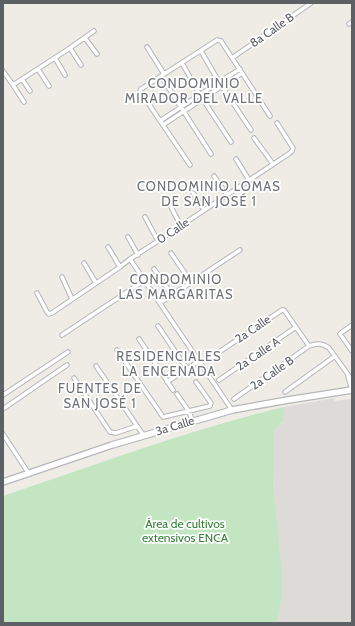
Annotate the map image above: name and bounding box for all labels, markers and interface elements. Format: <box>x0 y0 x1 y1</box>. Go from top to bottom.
street label: 8a Calle B <box>247 9 297 50</box>
district label: CONDOMINIO MIRADOR DEL VALLE <box>125 75 263 106</box>
district label: CONDOMINIO LOMAS DE SAN JOSÉ 1 <box>137 178 281 209</box>
street label: 0 Calle <box>154 214 192 247</box>
district label: CONDOMINIO LAS MARGARITAS <box>118 271 234 302</box>
street label: 2a Calle <box>232 311 273 346</box>
street label: 2a Calle A <box>233 333 283 374</box>
district label: RESIDENCIALES LA ENCENADA <box>116 348 222 379</box>
street label: 2a Calle B <box>247 352 296 393</box>
district label: FUENTES DE SAN JOSÉ 1 <box>58 380 142 411</box>
street label: 3a Calle <box>154 413 196 439</box>
park label: Área de cultivos extensivos ENCA <box>142 516 229 545</box>

